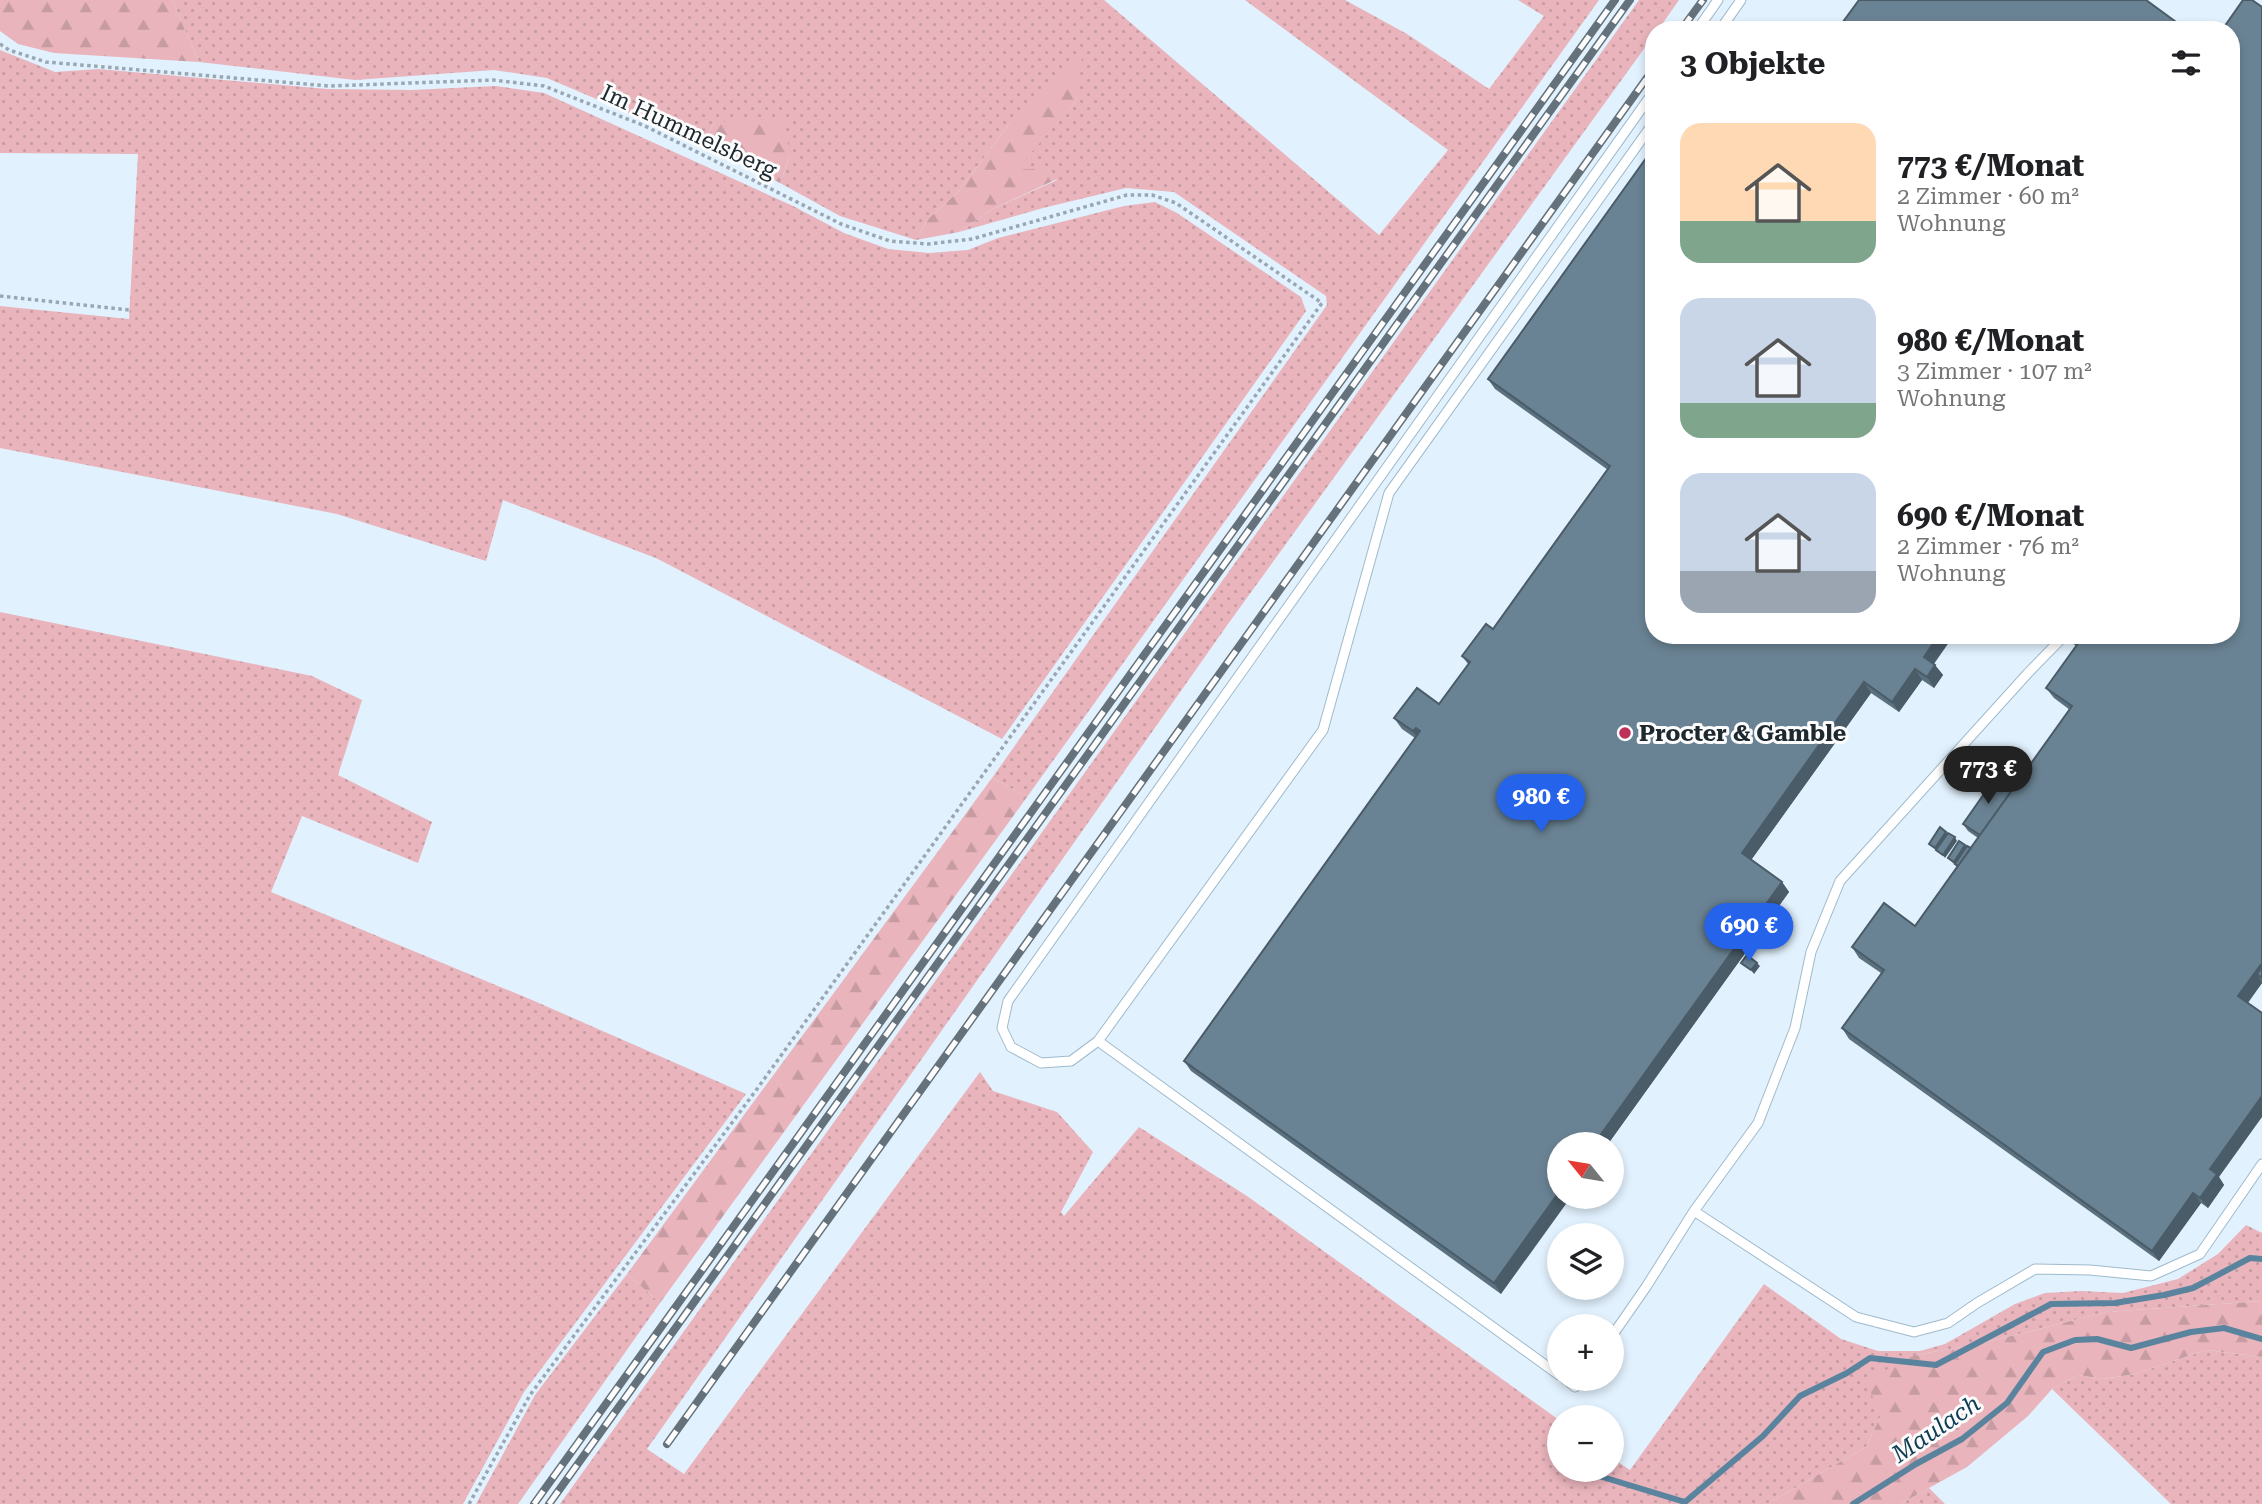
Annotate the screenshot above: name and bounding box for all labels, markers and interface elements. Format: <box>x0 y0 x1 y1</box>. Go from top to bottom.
icon: filters <box>2167 44 2205 82</box>
text: 3 Objekte <box>1680 46 1825 81</box>
street label: Im Hummelsberg <box>597 79 781 184</box>
text: 773 €/Monat <box>1897 148 2084 183</box>
icon: home <box>1736 151 1820 235</box>
text: 2 Zimmer · 60 m² <box>1897 183 2079 210</box>
text: Wohnung <box>1897 210 2005 237</box>
text: 980 €/Monat <box>1897 323 2084 358</box>
icon: home <box>1736 326 1820 410</box>
text: 3 Zimmer · 107 m² <box>1897 358 2092 385</box>
text: Wohnung <box>1897 385 2005 412</box>
text: 690 €/Monat <box>1897 498 2084 533</box>
icon: home <box>1736 501 1820 585</box>
text: 2 Zimmer · 76 m² <box>1897 533 2079 560</box>
text: Wohnung <box>1897 560 2005 587</box>
place label: Procter & Gamble <box>1639 720 1846 747</box>
marker: Procter & Gamble <box>1617 725 1633 741</box>
pin: 773 € <box>1939 746 2037 806</box>
text: 773 € <box>1959 755 2017 782</box>
pin: 980 € <box>1492 774 1590 834</box>
text: 980 € <box>1512 783 1570 810</box>
pin: 690 € <box>1700 904 1798 963</box>
text: 690 € <box>1720 912 1778 939</box>
north arrow <box>1547 1132 1624 1209</box>
map controls <box>1547 1132 1624 1482</box>
button: layers <box>1547 1223 1624 1300</box>
button: + <box>1547 1314 1624 1391</box>
water label: Maulach <box>1886 1389 1985 1469</box>
button: − <box>1547 1405 1624 1482</box>

